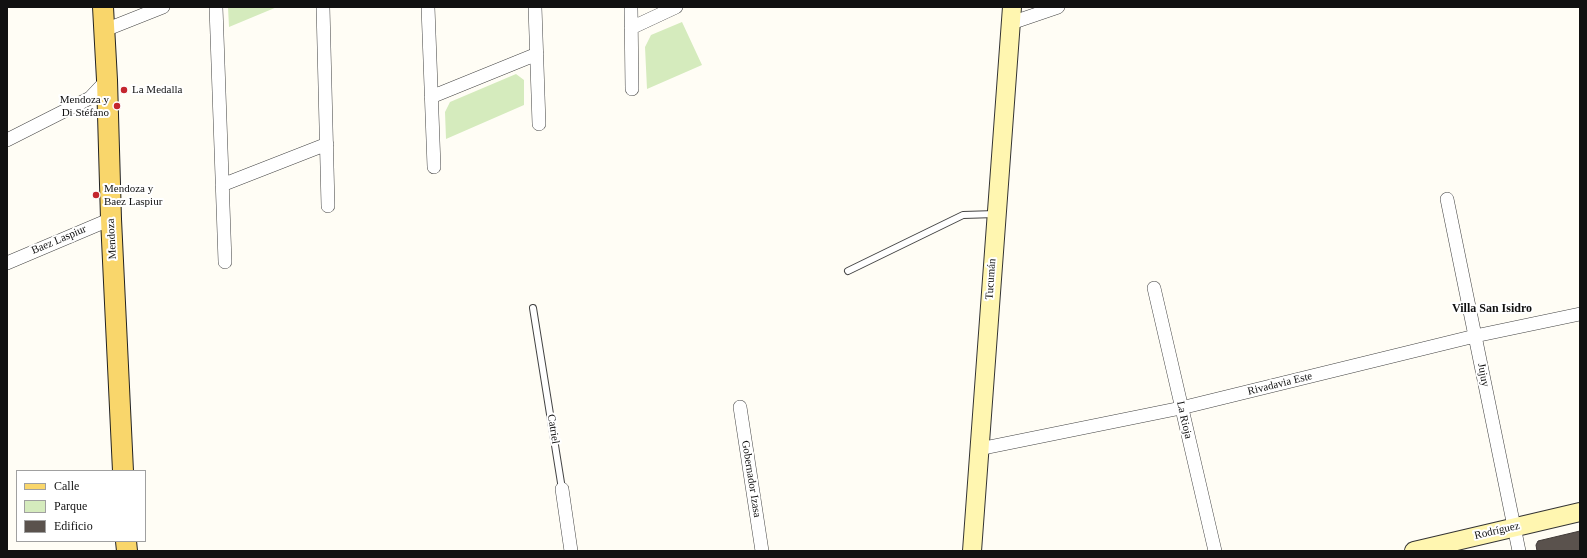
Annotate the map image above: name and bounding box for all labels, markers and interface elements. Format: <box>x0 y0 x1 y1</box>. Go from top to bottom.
place label: La Medalla <box>132 83 182 97</box>
marker: La Medalla <box>119 85 129 95</box>
place label: Mendoza y Di Stéfano <box>60 93 109 119</box>
marker: Mendoza y Di Stéfano <box>112 101 122 111</box>
place label: Mendoza y Baez Laspiur <box>104 182 162 208</box>
marker: Mendoza y Baez Laspiur <box>91 190 101 200</box>
street label: Mendoza <box>104 218 120 260</box>
street label: Baez Laspiur <box>30 223 88 257</box>
street label: Tucumán <box>983 258 999 300</box>
district label: Villa San Isidro <box>1452 302 1532 316</box>
street label: Jujuy <box>1474 362 1492 388</box>
street label: Rivadavia Este <box>1246 370 1314 398</box>
street label: La Rioja <box>1173 400 1195 440</box>
street label: Catriel <box>544 413 562 445</box>
street label: Gobernador Izasa <box>738 440 764 518</box>
legend <box>16 470 146 542</box>
text: Calle <box>54 479 79 493</box>
text: Parque <box>54 499 87 513</box>
text: Edificio <box>54 519 93 533</box>
street label: Rodríguez <box>1473 519 1521 543</box>

